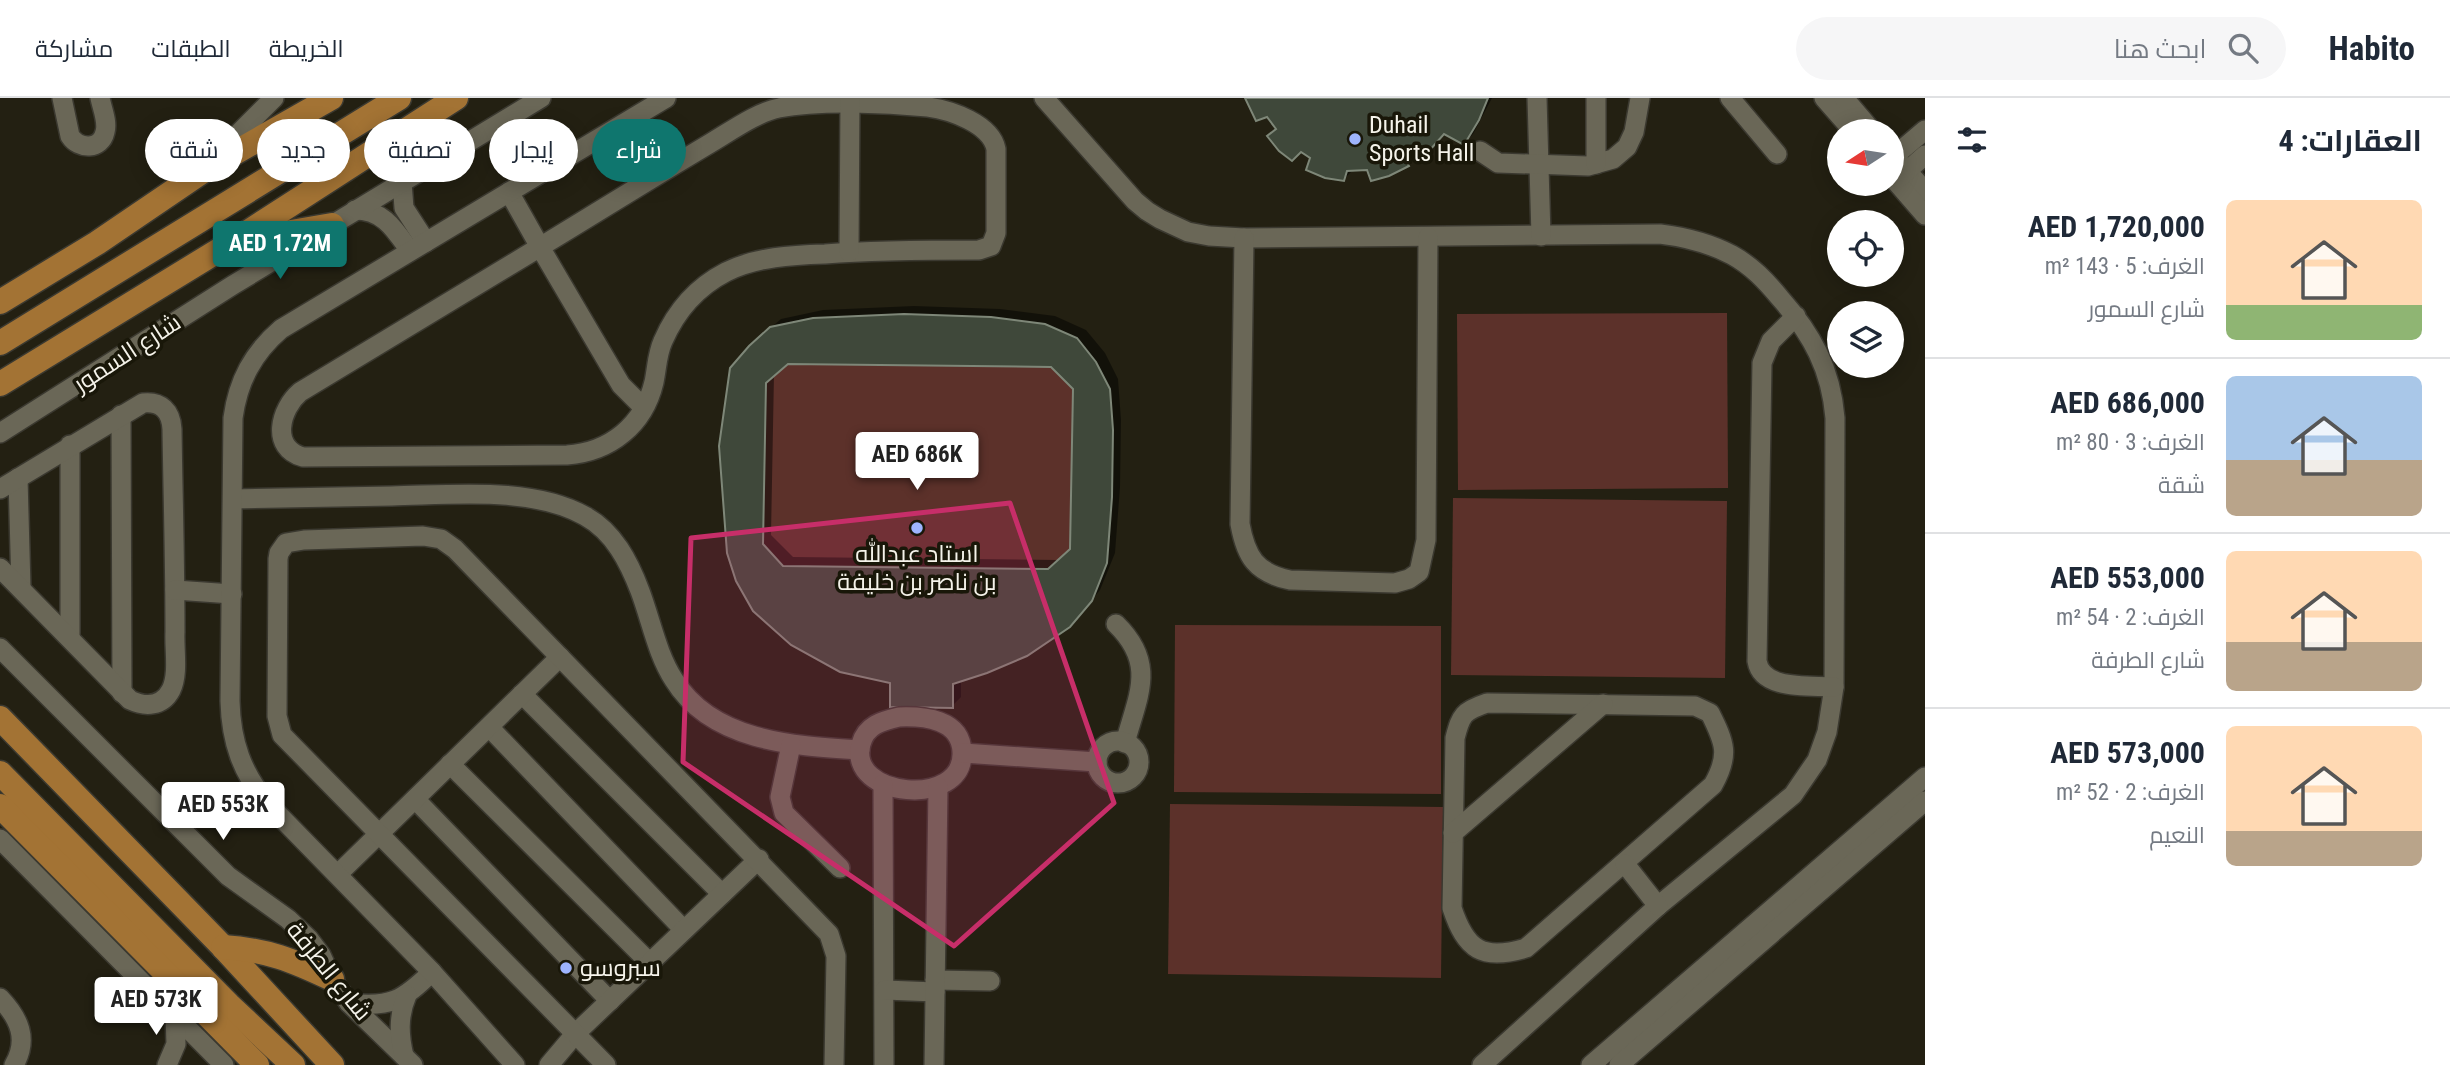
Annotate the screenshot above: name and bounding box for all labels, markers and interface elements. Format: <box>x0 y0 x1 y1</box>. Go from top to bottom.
search box <box>1796 17 2286 80</box>
icon: search <box>2224 29 2262 67</box>
text: Habito <box>2328 29 2415 68</box>
text: ابحث هنا <box>2114 34 2206 64</box>
text: مشاركة <box>35 35 113 63</box>
text: الطبقات <box>151 35 231 63</box>
text: الخريطة <box>269 35 344 63</box>
place label: Duhail Sports Hall <box>1369 111 1474 167</box>
chip: شقة <box>145 119 243 182</box>
chip: جديد <box>257 119 350 182</box>
chip: تصفية <box>364 119 475 182</box>
chip: إيجار <box>489 119 578 182</box>
chip: شراء <box>592 119 686 182</box>
north arrow <box>1827 119 1904 196</box>
map controls <box>1827 119 1904 378</box>
icon: filters <box>1953 121 1991 159</box>
text: العقارات: 4 <box>2278 123 2422 158</box>
marker: Duhail Sports Hall <box>1347 131 1363 147</box>
text: AED 1,720,000 <box>2028 209 2205 244</box>
button: locate <box>1827 210 1904 287</box>
pin: AED 1.72M <box>200 222 360 281</box>
icon: home <box>2282 228 2366 312</box>
text: AED 1.72M <box>229 230 331 257</box>
text: الغرف: 5 · 143 m² <box>2045 253 2205 280</box>
text: شارع السمور <box>2088 296 2205 323</box>
button: layers <box>1827 301 1904 378</box>
street label: شارع السمور <box>67 308 187 401</box>
text: AED 686,000 <box>2050 385 2205 420</box>
icon: home <box>2282 404 2366 488</box>
text: الغرف: 3 · 80 m² <box>2056 429 2205 456</box>
pin: AED 686K <box>845 432 989 492</box>
text: AED 686K <box>872 441 962 468</box>
text: شقة <box>2158 472 2205 499</box>
marker: استاد عبدالله بن ناصر بن خليفة <box>909 520 925 536</box>
place label: استاد عبدالله بن ناصر بن خليفة <box>837 538 997 596</box>
text: AED 553,000 <box>2050 560 2205 595</box>
icon: home <box>2282 579 2366 663</box>
text: الغرف: 2 · 54 m² <box>2056 604 2205 631</box>
text: شارع الطرفة <box>2091 647 2205 674</box>
text: AED 573,000 <box>2050 735 2205 770</box>
icon: home <box>2282 754 2366 838</box>
text: الغرف: 2 · 52 m² <box>2056 779 2205 806</box>
pin: AED 553K <box>151 782 295 842</box>
text: AED 553K <box>178 791 268 818</box>
text: النعيم <box>2149 822 2205 849</box>
street label: شارع الطرفة <box>279 916 377 1027</box>
place label: سبروسو <box>580 954 661 982</box>
marker: سبروسو <box>558 960 574 976</box>
pin: AED 573K <box>84 978 228 1037</box>
text: AED 573K <box>111 986 201 1013</box>

